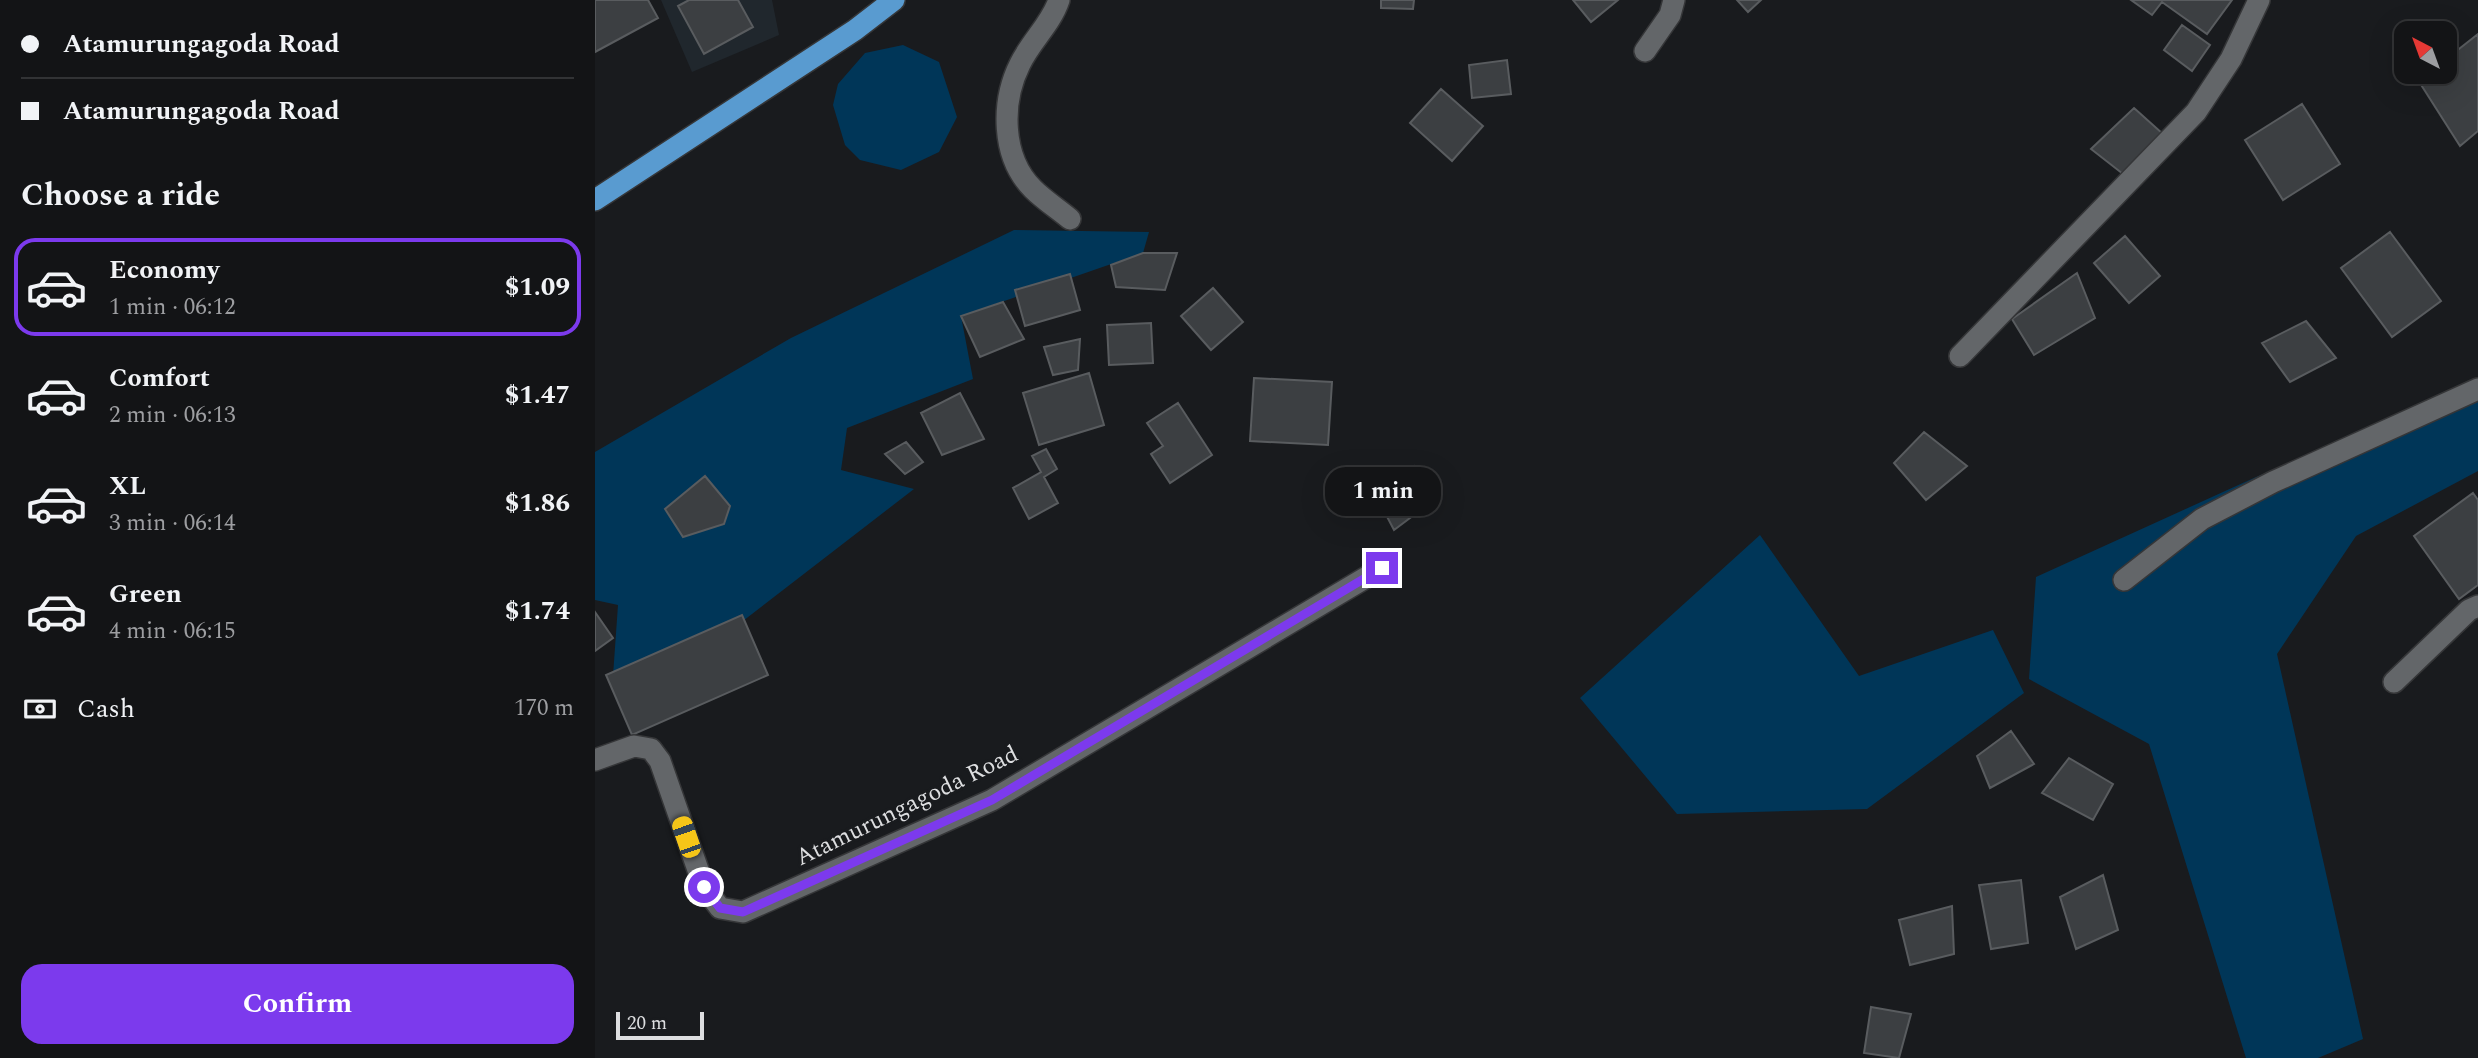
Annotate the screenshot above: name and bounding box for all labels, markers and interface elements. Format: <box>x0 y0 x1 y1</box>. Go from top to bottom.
north arrow <box>2394 21 2457 84</box>
map controls <box>2394 21 2457 84</box>
text: Atamurungagoda Road <box>63 24 340 64</box>
text: Atamurungagoda Road <box>63 91 340 131</box>
text: Choose a ride <box>21 171 220 220</box>
text: Economy <box>109 250 219 290</box>
icon: car <box>25 256 88 319</box>
text: $1.09 <box>505 267 570 307</box>
text: 1 min · 06:12 <box>109 290 236 325</box>
text: Comfort <box>109 358 210 398</box>
icon: car <box>25 364 88 427</box>
text: $1.47 <box>505 375 570 415</box>
text: 2 min · 06:13 <box>109 398 236 433</box>
text: XL <box>109 466 146 506</box>
callout: 1 min <box>1324 466 1440 516</box>
icon: car <box>25 472 88 535</box>
text: 1 min <box>1352 474 1414 509</box>
text: $1.86 <box>505 483 570 523</box>
text: 3 min · 06:14 <box>109 506 236 541</box>
route end <box>1366 552 1398 584</box>
text: Green <box>109 574 182 614</box>
icon: car <box>25 580 88 643</box>
text: $1.74 <box>505 591 570 631</box>
text: 4 min · 06:15 <box>109 614 236 649</box>
text: Cash <box>77 689 135 729</box>
icon: cash <box>21 690 59 728</box>
text: 170 m <box>514 691 574 726</box>
street label: Atamurungagoda Road <box>789 736 1025 876</box>
car <box>670 814 703 860</box>
route start <box>688 871 720 903</box>
button: Confirm <box>21 964 574 1044</box>
scale bar <box>616 1009 703 1041</box>
text: 20 m <box>627 1009 667 1038</box>

